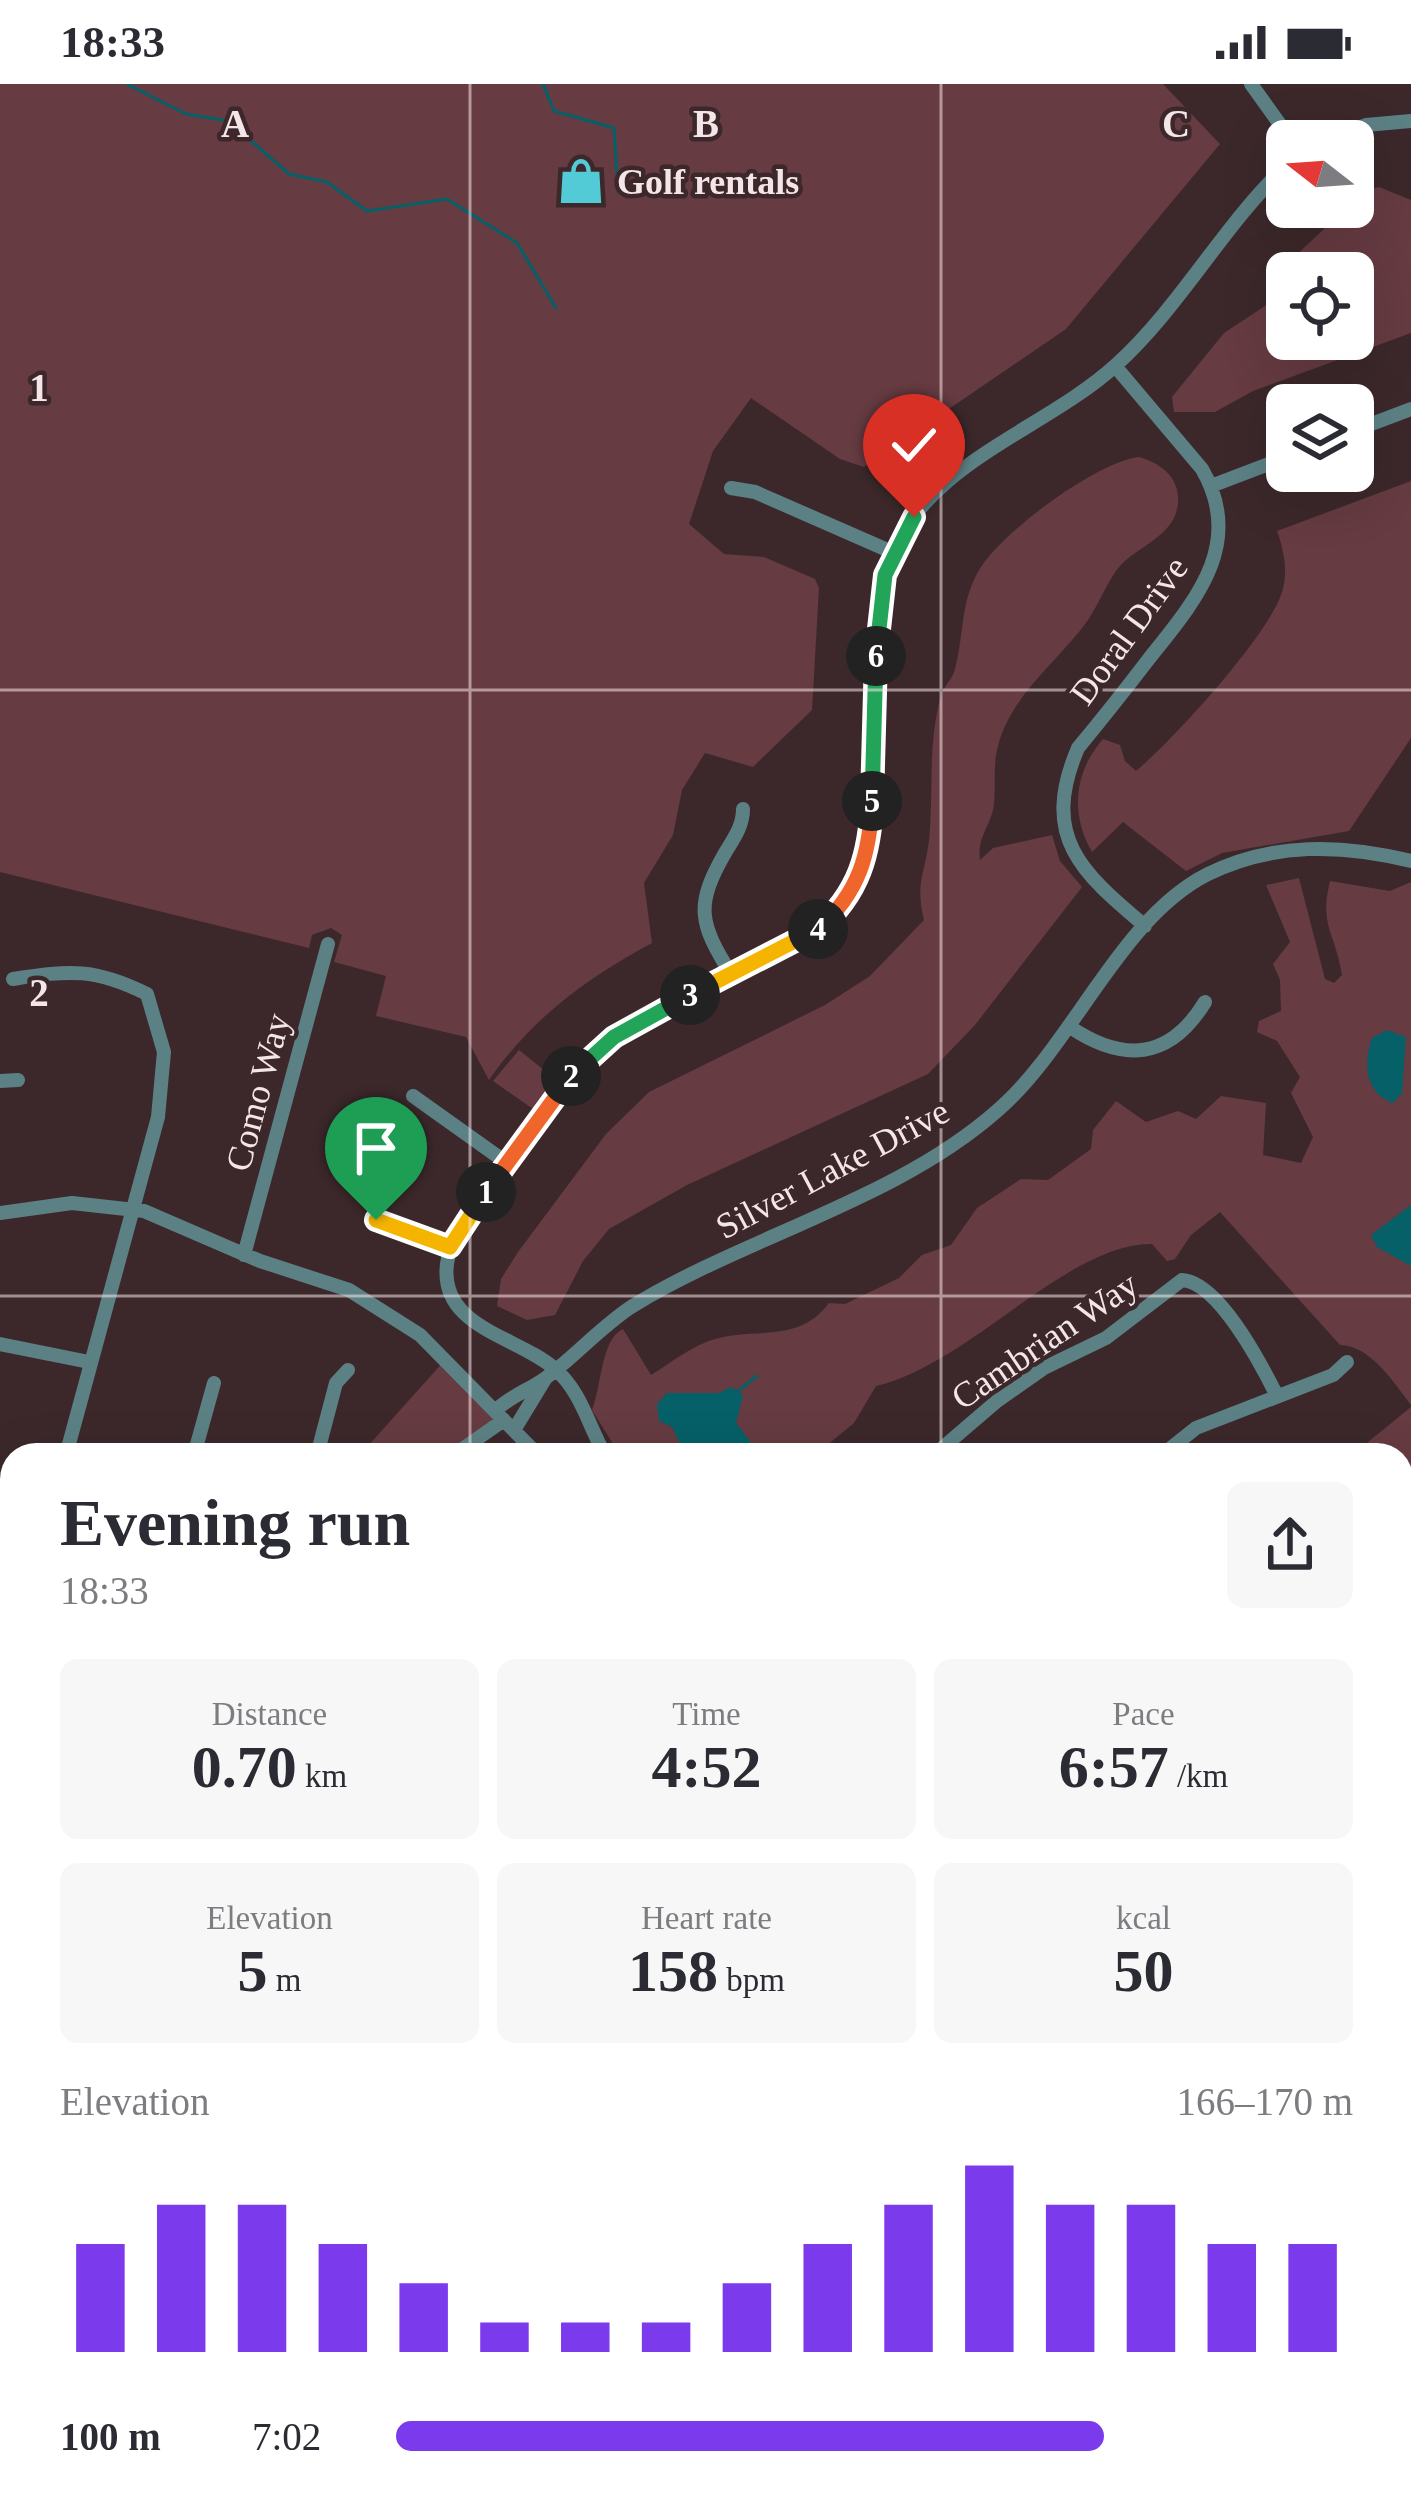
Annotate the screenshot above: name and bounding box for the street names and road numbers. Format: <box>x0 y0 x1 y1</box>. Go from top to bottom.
street label: Doral Drive <box>1062 549 1196 712</box>
street label: Como Way <box>218 1009 298 1175</box>
street label: Silver Lake Drive <box>709 1091 956 1247</box>
street label: Cambrian Way <box>944 1264 1145 1418</box>

